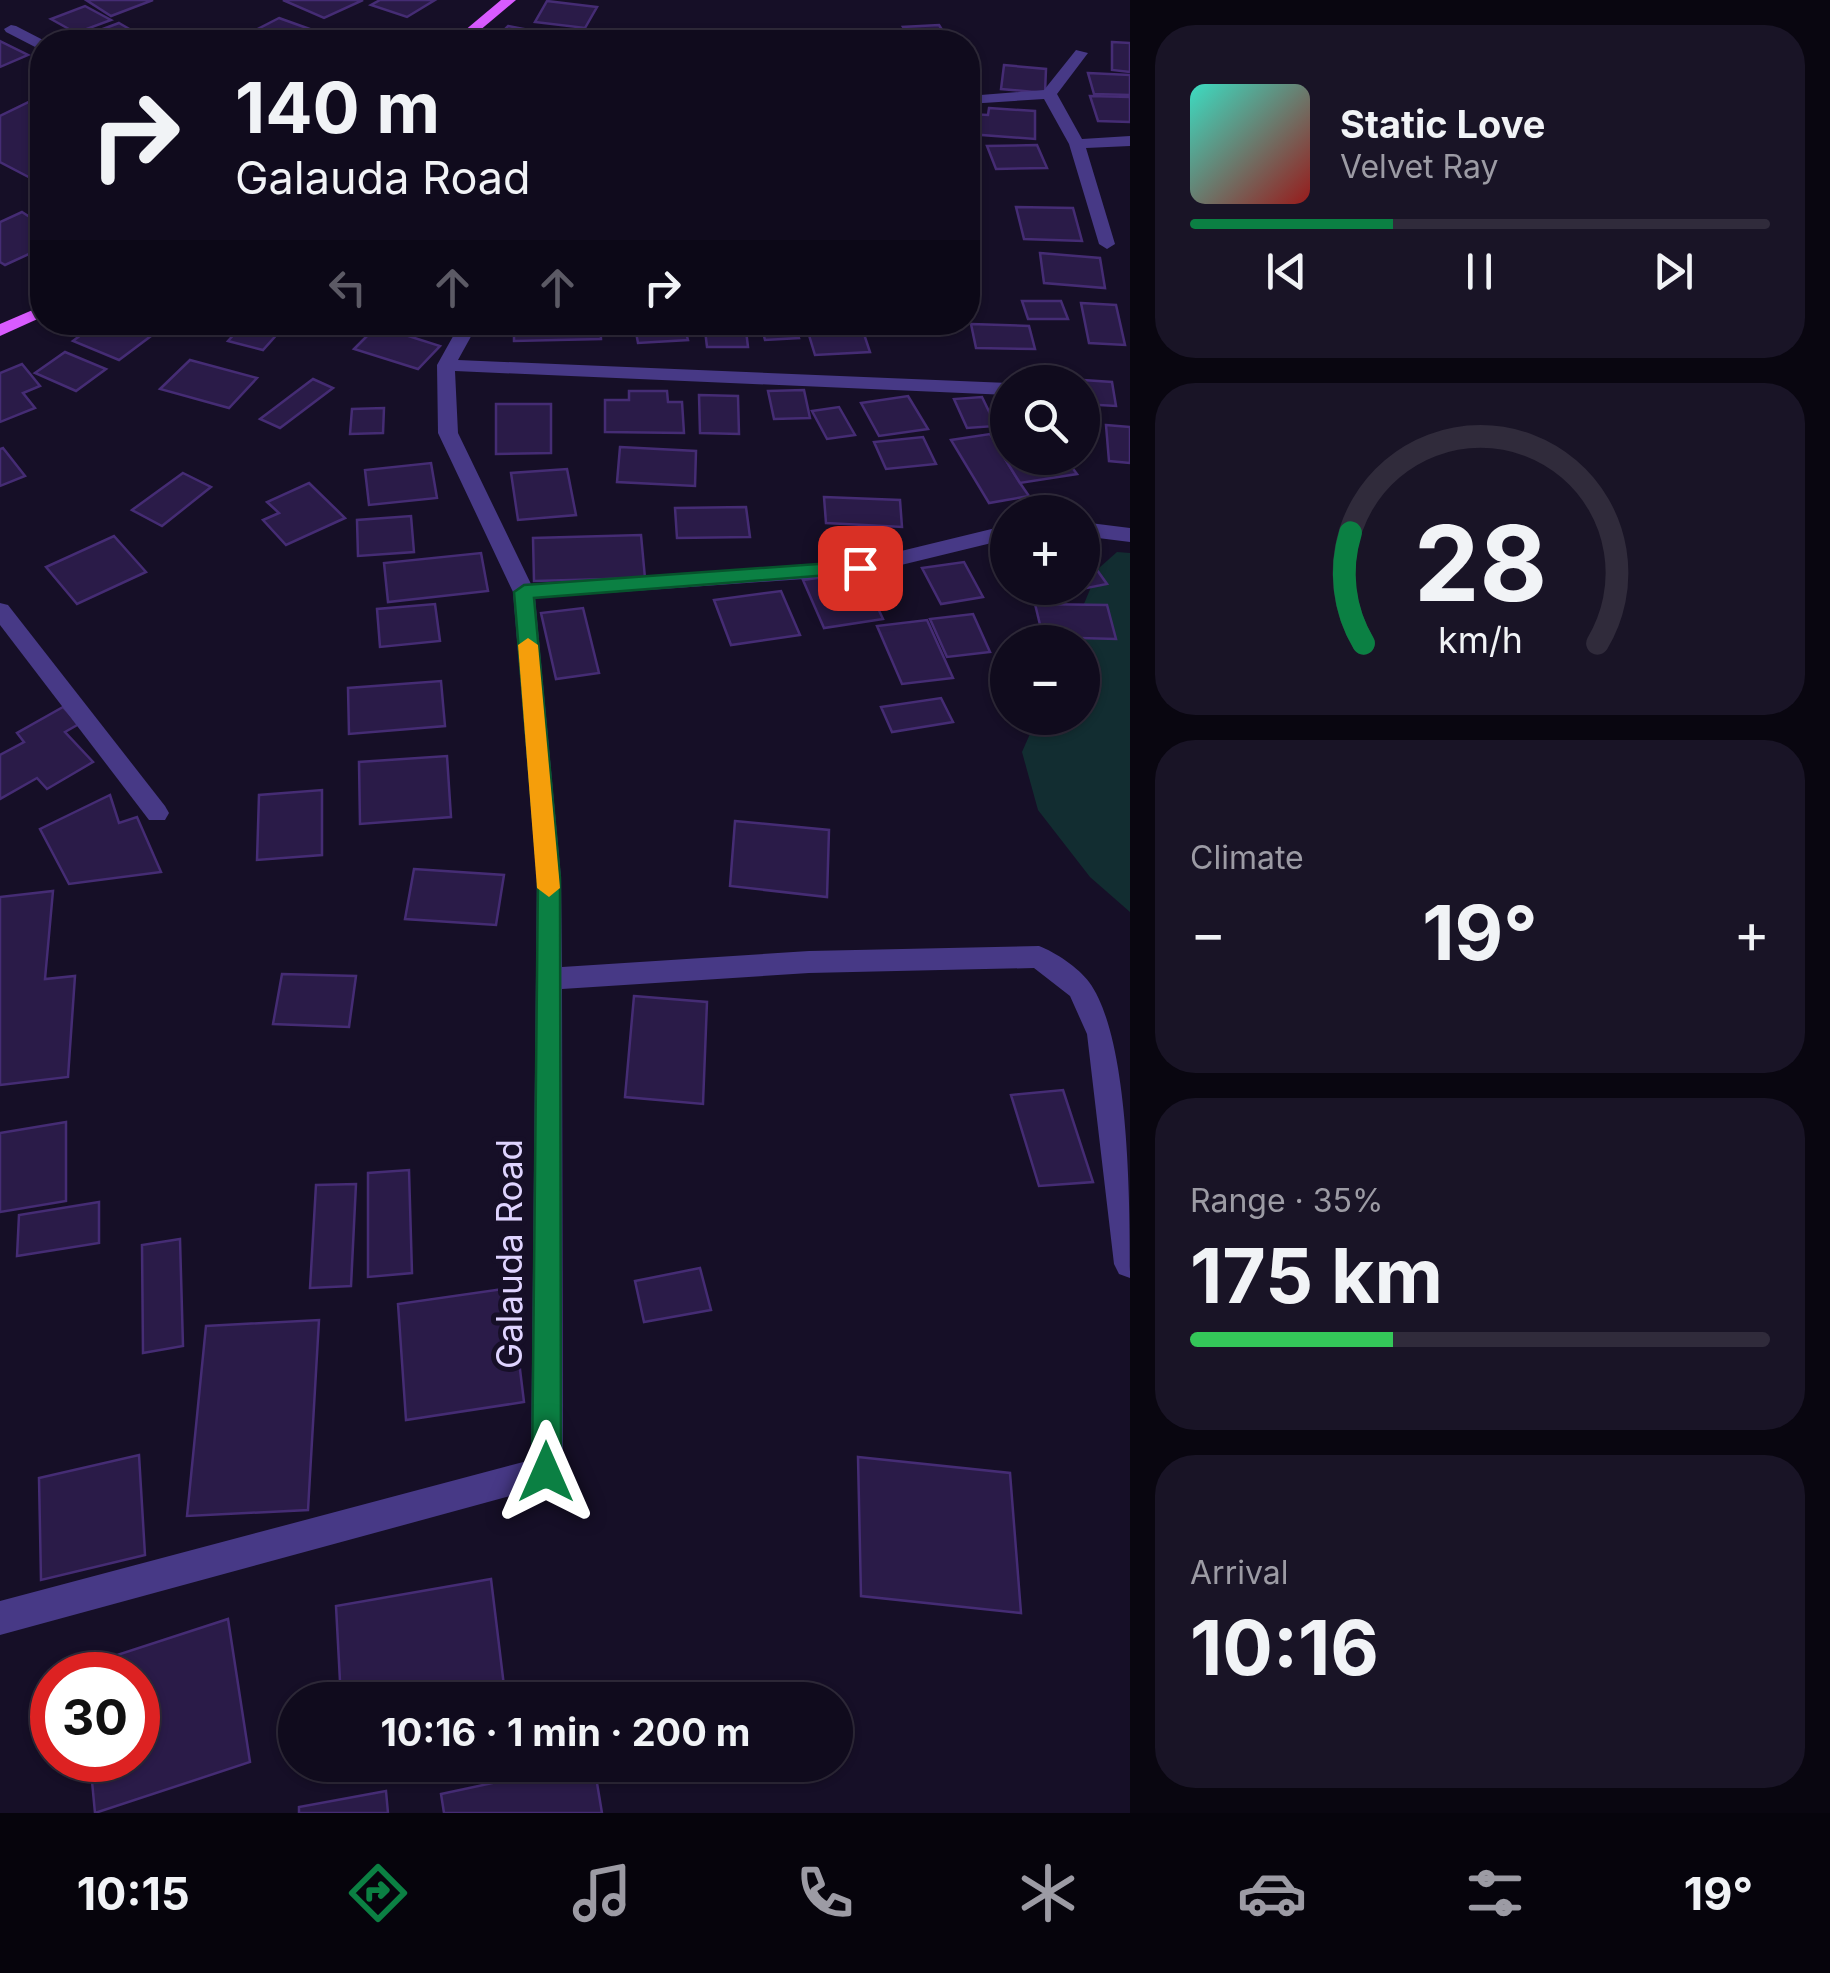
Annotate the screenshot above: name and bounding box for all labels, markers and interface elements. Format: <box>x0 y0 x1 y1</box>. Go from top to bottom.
text: 140 m <box>235 65 440 150</box>
icon: right <box>70 70 200 200</box>
text: Static Love <box>1340 101 1545 147</box>
text: Velvet Ray <box>1340 147 1498 186</box>
text: Galauda Road <box>235 150 531 205</box>
icon: previous <box>1259 244 1314 299</box>
icon: pause <box>1452 244 1507 299</box>
icon: next <box>1646 244 1701 299</box>
icon: left <box>320 260 375 315</box>
icon: ahead <box>425 260 480 315</box>
icon: ahead <box>530 260 585 315</box>
icon: right <box>635 260 690 315</box>
map controls <box>990 365 1100 735</box>
button: search <box>990 365 1100 475</box>
button: + <box>990 495 1100 605</box>
text: 28 <box>1413 500 1547 626</box>
pin <box>818 526 903 611</box>
icon: arrive <box>833 541 888 596</box>
text: km/h <box>1438 618 1522 662</box>
button: − <box>990 625 1100 735</box>
text: Climate <box>1190 838 1304 877</box>
text: 19° <box>1422 887 1538 978</box>
text: − <box>1190 900 1226 966</box>
text: + <box>1734 900 1770 966</box>
street label: Galauda Road <box>488 1139 530 1369</box>
text: Range · 35% <box>1190 1181 1383 1220</box>
text: 175 km <box>1190 1230 1443 1321</box>
position arrow <box>494 1420 598 1524</box>
text: Arrival <box>1190 1553 1288 1592</box>
text: 10:16 <box>1190 1602 1379 1693</box>
speed limit sign: 30 <box>30 1652 160 1782</box>
text: 10:16 · 1 min · 200 m <box>380 1709 751 1755</box>
icon: directions <box>343 1858 413 1928</box>
icon: music <box>567 1858 637 1928</box>
icon: phone <box>790 1858 860 1928</box>
icon: climate <box>1013 1858 1083 1928</box>
icon: car <box>1237 1858 1307 1928</box>
icon: filters <box>1460 1858 1530 1928</box>
text: 10:15 <box>77 1866 190 1921</box>
text: 19° <box>1684 1866 1753 1921</box>

